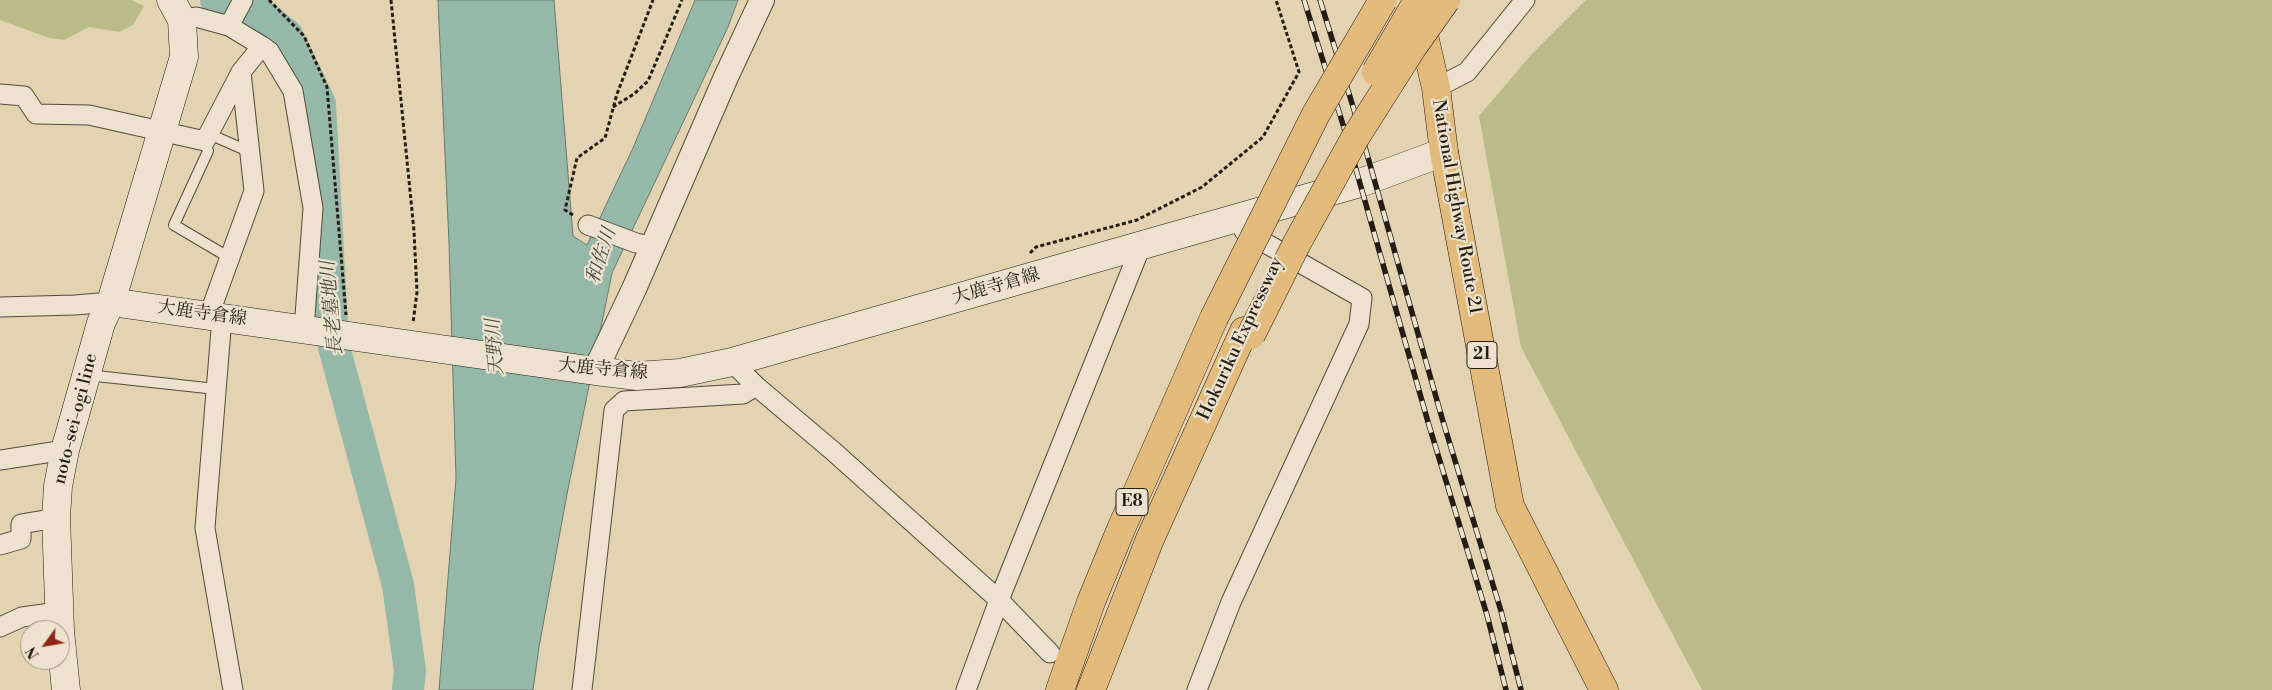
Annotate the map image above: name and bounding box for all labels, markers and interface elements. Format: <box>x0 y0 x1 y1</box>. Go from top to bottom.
street label: National Highway Route 21 <box>1426 98 1486 316</box>
water label: 和佐川 <box>582 225 622 287</box>
street label: Hokuriku Expressway <box>1194 254 1288 424</box>
water label: 長老墓地川 <box>318 260 348 356</box>
street label: 大鹿寺倉線 <box>950 264 1042 310</box>
street label: 大鹿寺倉線 <box>156 297 248 331</box>
water label: 天野川 <box>483 318 509 376</box>
road number: 21 <box>1467 342 1497 368</box>
street label: noto-sei-ogi line <box>49 351 103 487</box>
street label: 大鹿寺倉線 <box>557 355 649 385</box>
road number: E8 <box>1116 488 1148 516</box>
north arrow <box>20 620 70 670</box>
text: N <box>23 643 44 662</box>

